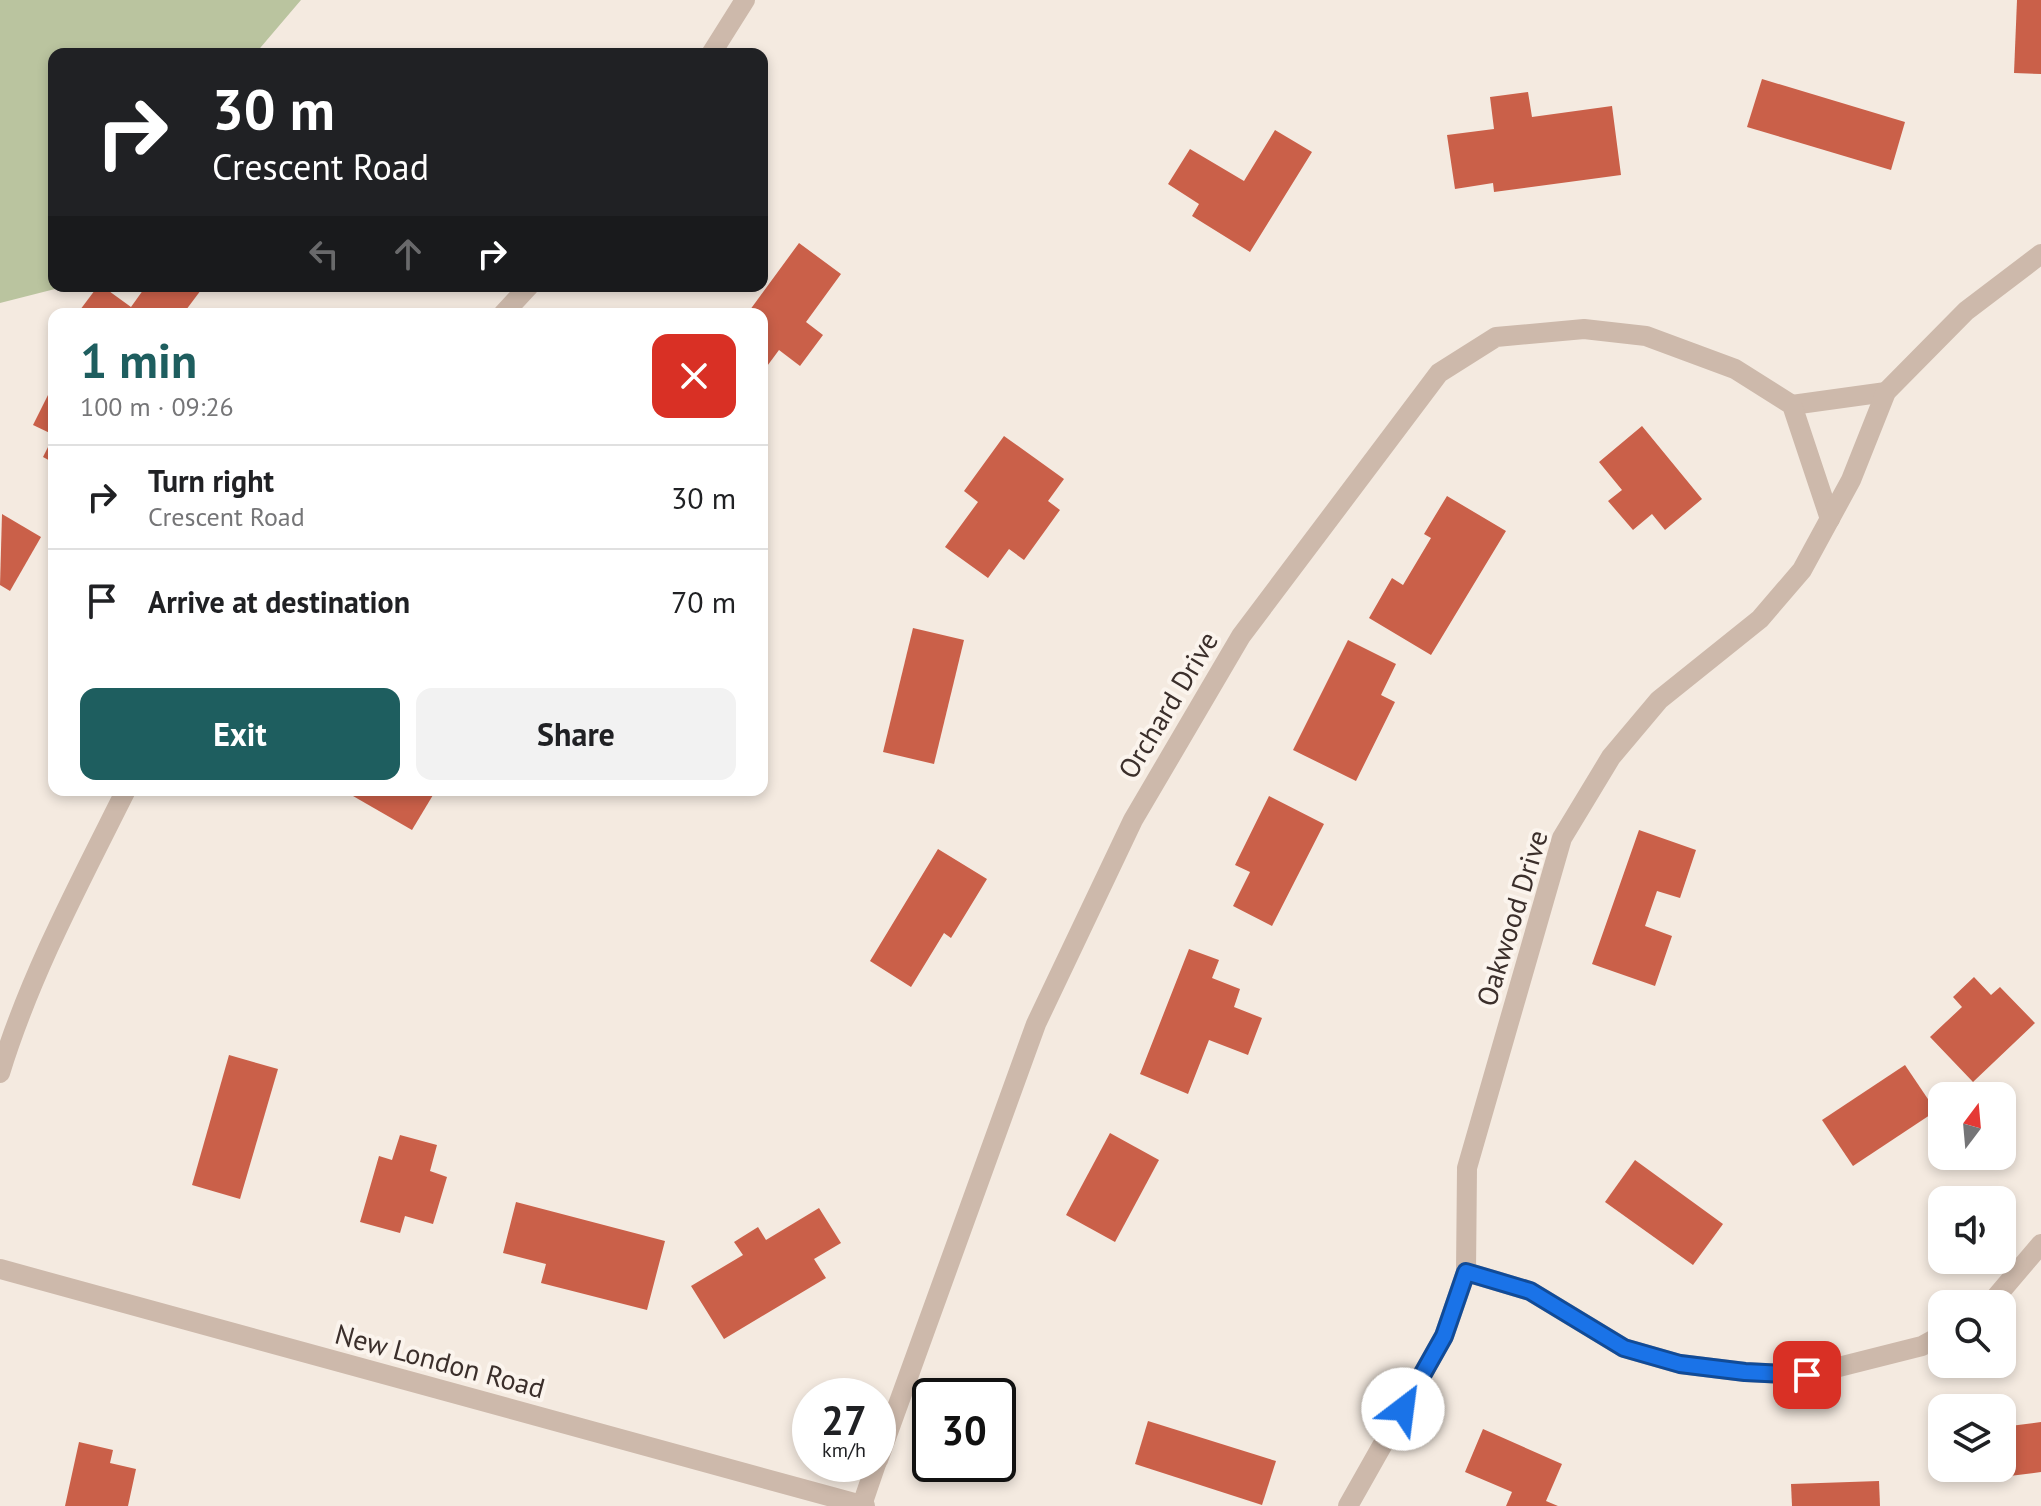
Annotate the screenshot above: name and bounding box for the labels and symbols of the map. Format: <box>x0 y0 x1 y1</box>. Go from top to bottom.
street label: Orchard Drive <box>1109 624 1226 785</box>
street label: Oakwood Drive <box>1467 825 1556 1010</box>
north arrow <box>1928 1082 2016 1170</box>
street label: New London Road <box>331 1315 549 1406</box>
pin <box>1773 1341 1841 1409</box>
position arrow <box>1361 1367 1445 1451</box>
speed limit sign: 30 <box>912 1378 1016 1482</box>

